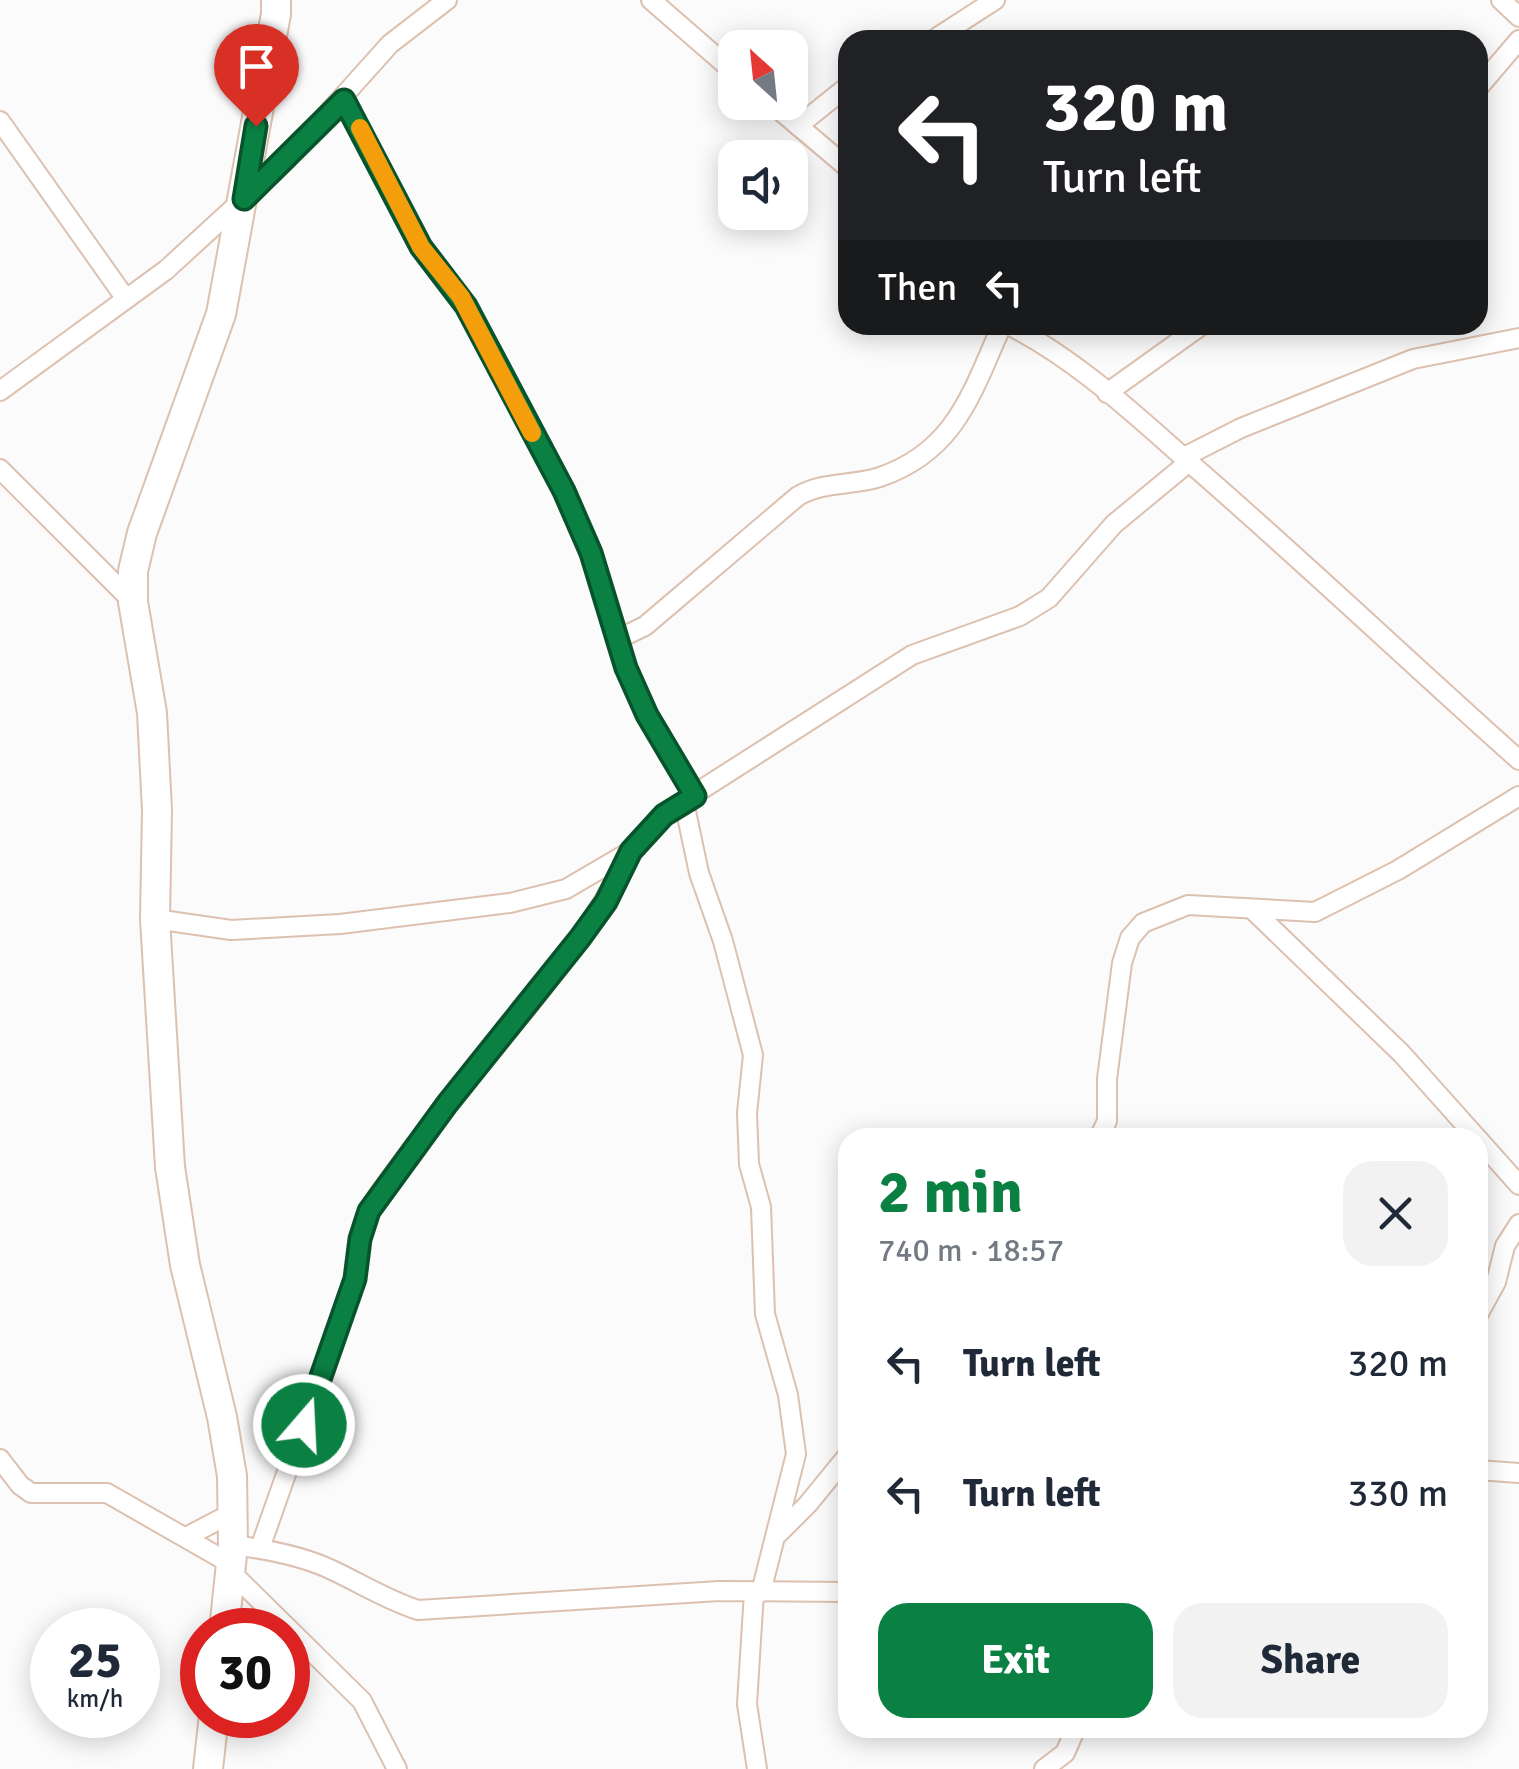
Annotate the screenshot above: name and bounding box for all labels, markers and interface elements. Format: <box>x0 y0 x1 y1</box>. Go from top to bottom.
pin <box>214 24 299 127</box>
north arrow <box>718 30 808 120</box>
map controls <box>718 30 808 230</box>
icon: arrive <box>229 39 284 94</box>
text: 320 m <box>1043 64 1228 150</box>
icon: left <box>878 70 1008 200</box>
button: sound <box>718 140 808 230</box>
text: Turn left <box>1043 150 1202 205</box>
icon: left <box>977 260 1032 315</box>
text: Then <box>878 264 957 311</box>
text: 2 min <box>878 1156 1023 1230</box>
button: close <box>1343 1161 1448 1266</box>
text: 740 m · 18:57 <box>878 1231 1064 1270</box>
icon: left <box>878 1336 933 1391</box>
text: Turn left <box>963 1340 1101 1387</box>
text: 320 m <box>1348 1340 1448 1387</box>
position arrow <box>252 1373 356 1477</box>
icon: left <box>878 1466 933 1521</box>
text: Turn left <box>963 1470 1101 1517</box>
text: 330 m <box>1348 1470 1448 1517</box>
button: Exit <box>878 1603 1153 1718</box>
button: Share <box>1173 1603 1448 1718</box>
speed limit sign: 30 <box>180 1608 310 1738</box>
text: 25 <box>68 1630 122 1692</box>
text: km/h <box>67 1683 123 1714</box>

